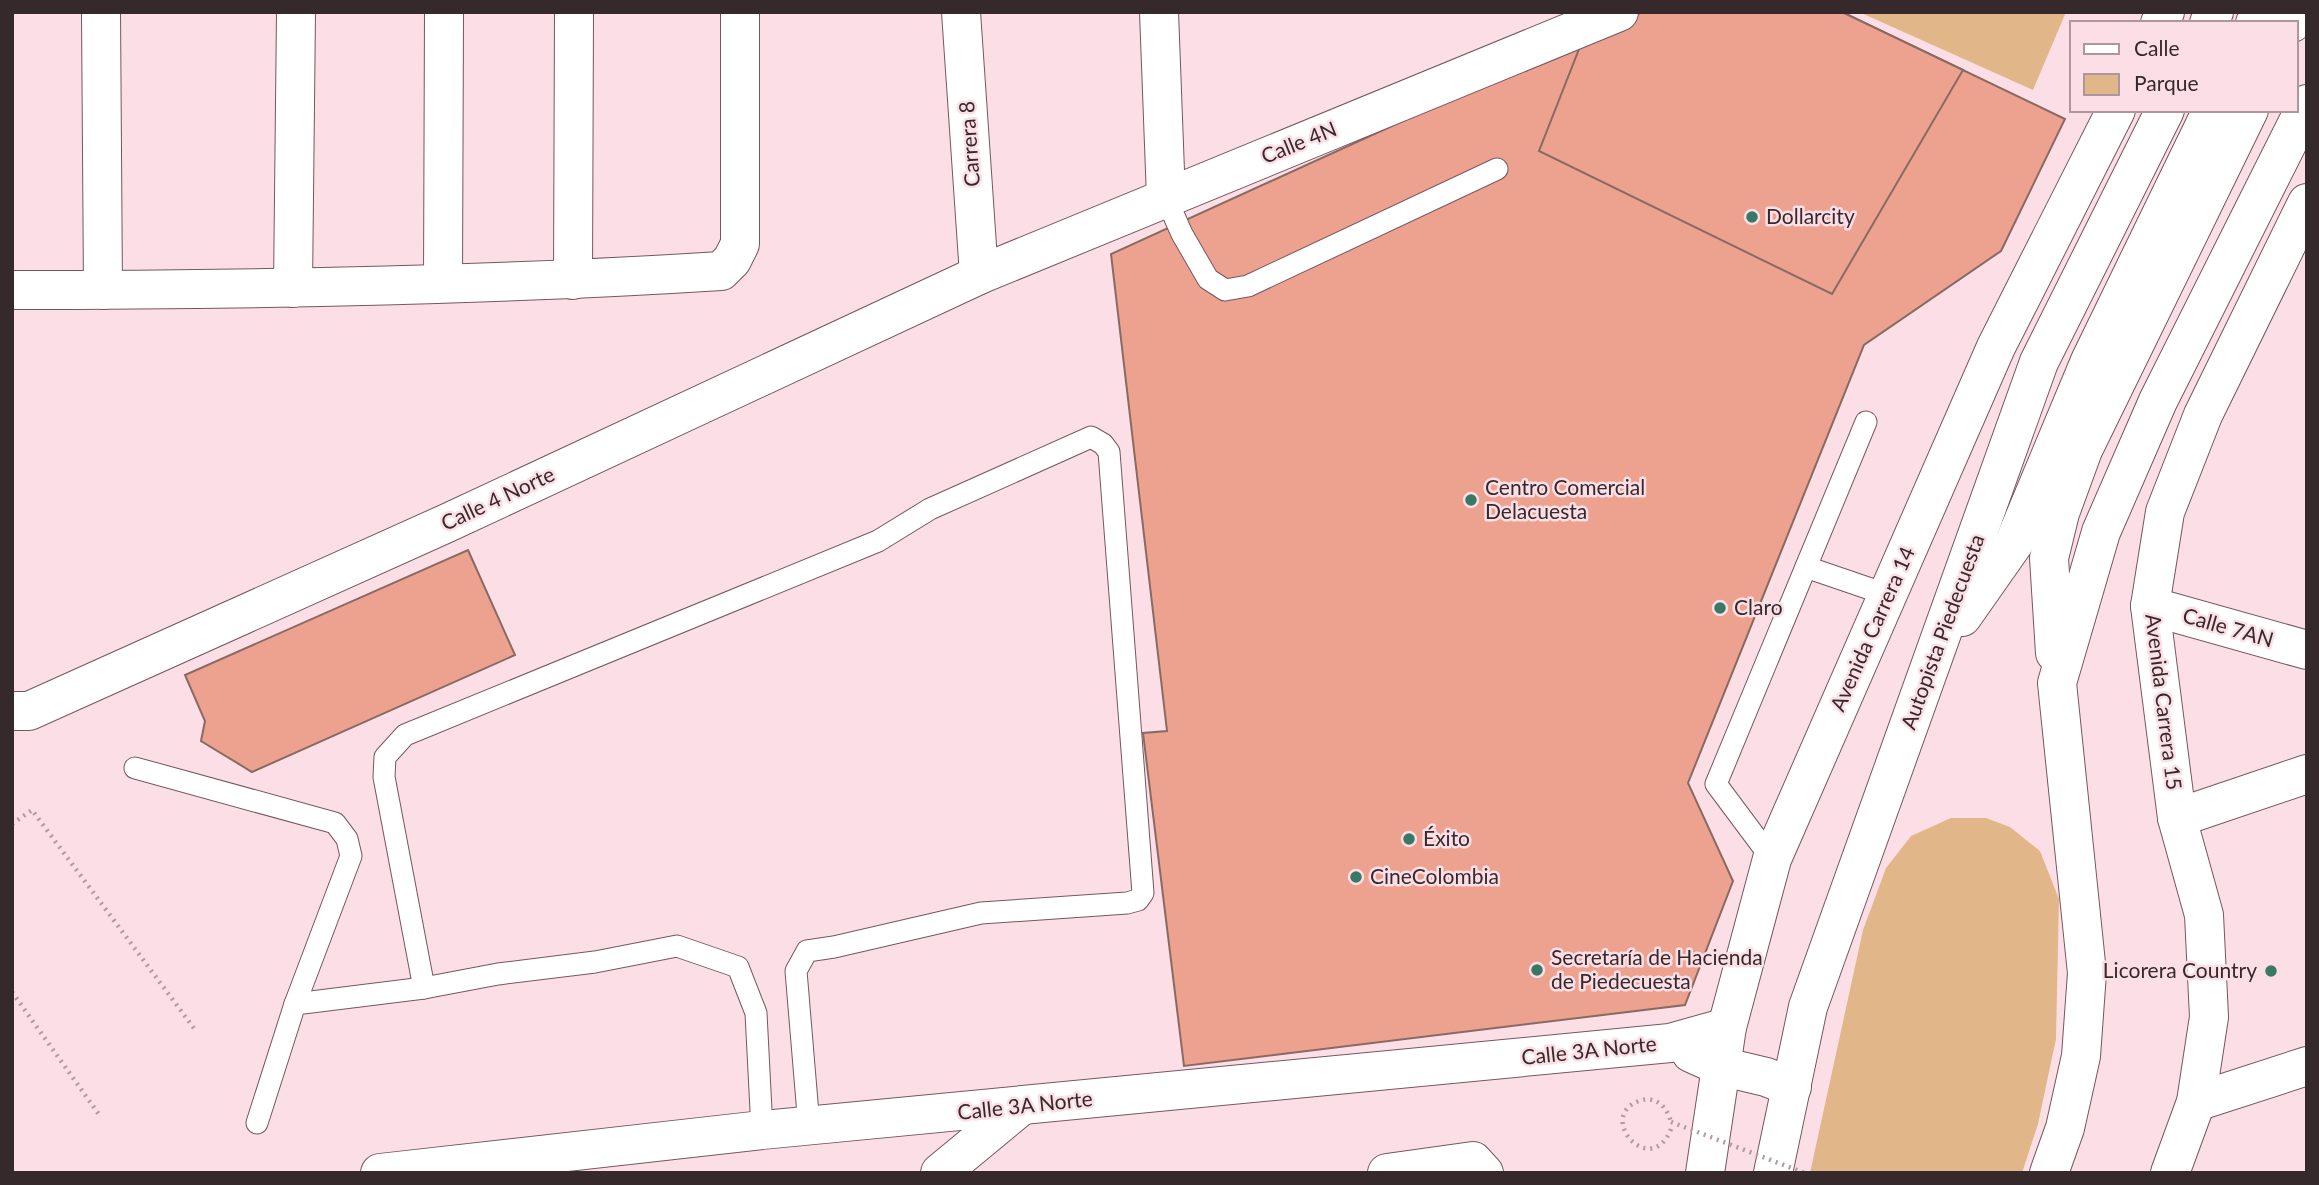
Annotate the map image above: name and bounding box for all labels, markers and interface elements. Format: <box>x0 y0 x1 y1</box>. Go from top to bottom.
legend <box>2070 21 2298 112</box>
text: Calle <box>2134 35 2179 60</box>
text: Parque <box>2134 70 2199 95</box>
street label: Carrera 8 <box>953 100 984 188</box>
street label: Calle 4N <box>1257 115 1340 168</box>
place label: Dollarcity <box>1766 203 1855 228</box>
marker: Dollarcity <box>1744 209 1760 225</box>
street label: Calle 4 Norte <box>437 460 558 535</box>
place label: Centro Comercial Delacuesta <box>1485 474 1645 523</box>
marker: Centro Comercial Delacuesta <box>1463 492 1479 508</box>
street label: Autopista Piedecuesta <box>1895 531 1989 732</box>
street label: Avenida Carrera 14 <box>1824 542 1919 715</box>
place label: Claro <box>1734 594 1783 619</box>
marker: Claro <box>1712 600 1728 616</box>
street label: Calle 7AN <box>2180 602 2277 651</box>
street label: Avenida Carrera 15 <box>2141 612 2188 791</box>
place label: Éxito <box>1423 825 1470 850</box>
marker: Éxito <box>1401 831 1417 847</box>
place label: CineColombia <box>1370 863 1499 888</box>
marker: CineColombia <box>1348 869 1364 885</box>
place label: Secretaría de Hacienda de Piedecuesta <box>1551 944 1763 993</box>
place label: Licorera Country <box>2103 957 2257 982</box>
marker: Secretaría de Hacienda de Piedecuesta <box>1529 962 1545 978</box>
marker: Licorera Country <box>2263 963 2279 979</box>
street label: Calle 3A Norte <box>1520 1030 1658 1069</box>
street label: Calle 3A Norte <box>956 1085 1094 1124</box>

